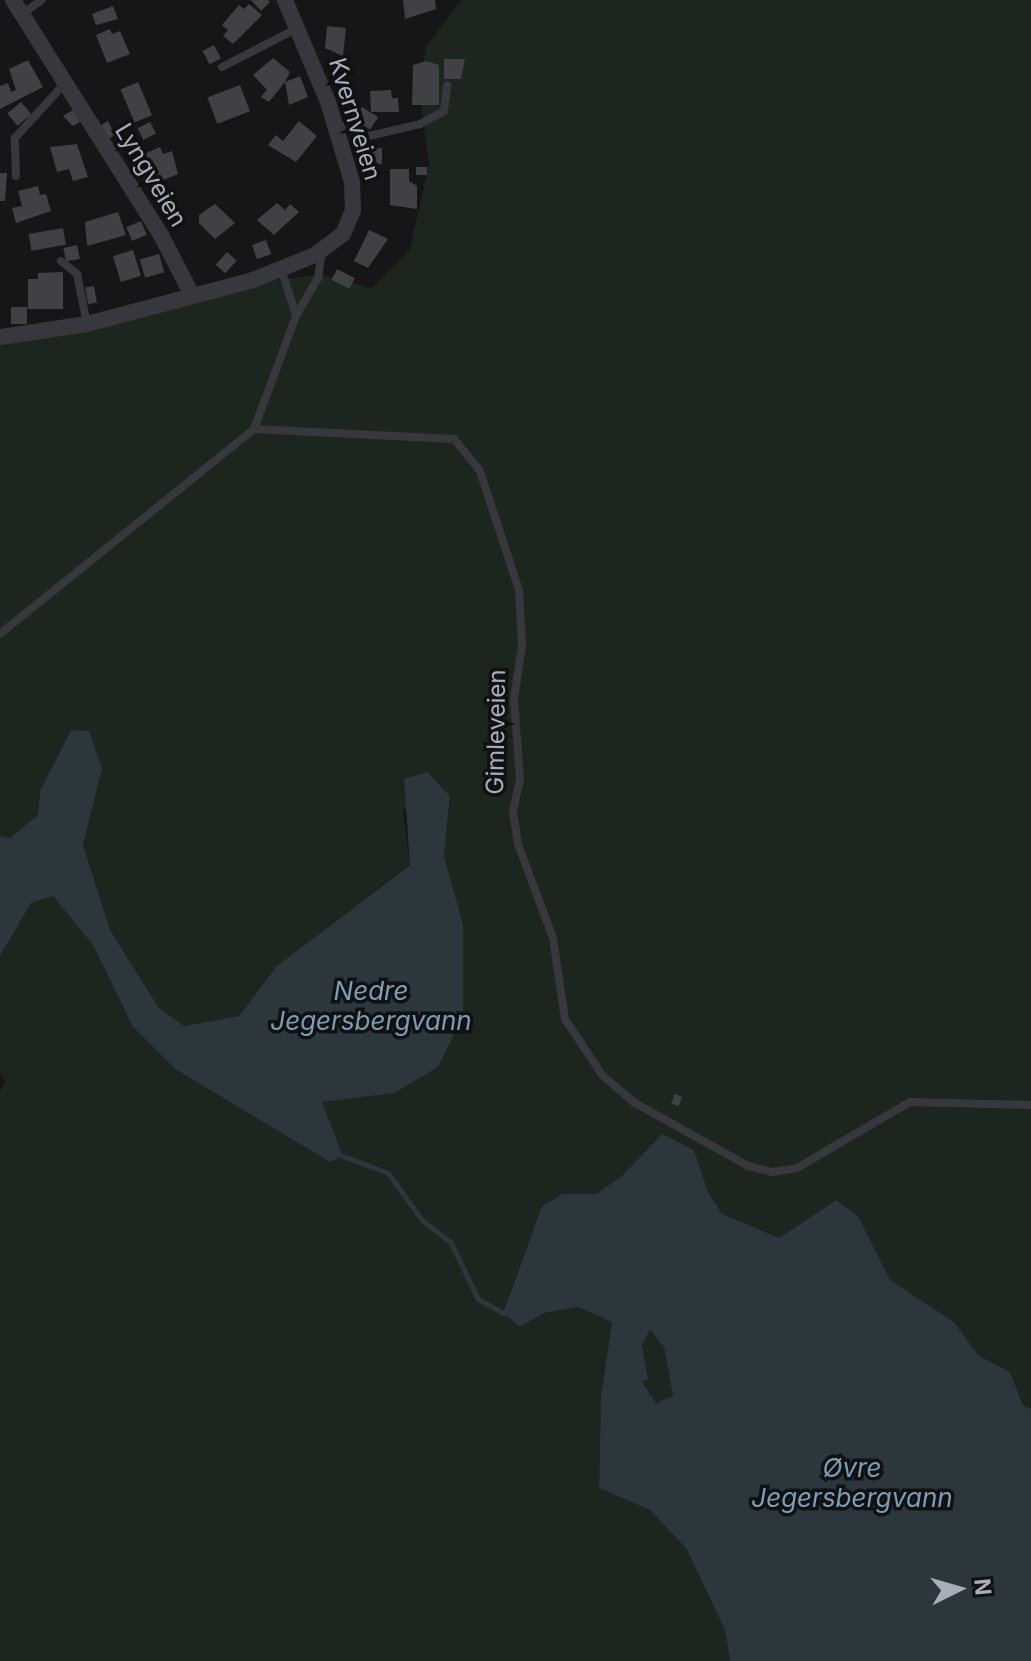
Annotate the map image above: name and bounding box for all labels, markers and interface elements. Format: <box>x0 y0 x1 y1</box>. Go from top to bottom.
street label: Kvernveien <box>323 54 387 184</box>
street label: Lyngveien <box>109 118 193 232</box>
street label: Gimleveien <box>481 669 511 795</box>
water label: Nedre Jegersbergvann <box>270 975 472 1036</box>
water label: Øvre Jegersbergvann <box>751 1452 953 1514</box>
north arrow <box>919 1549 999 1629</box>
text: N <box>969 1577 997 1596</box>

